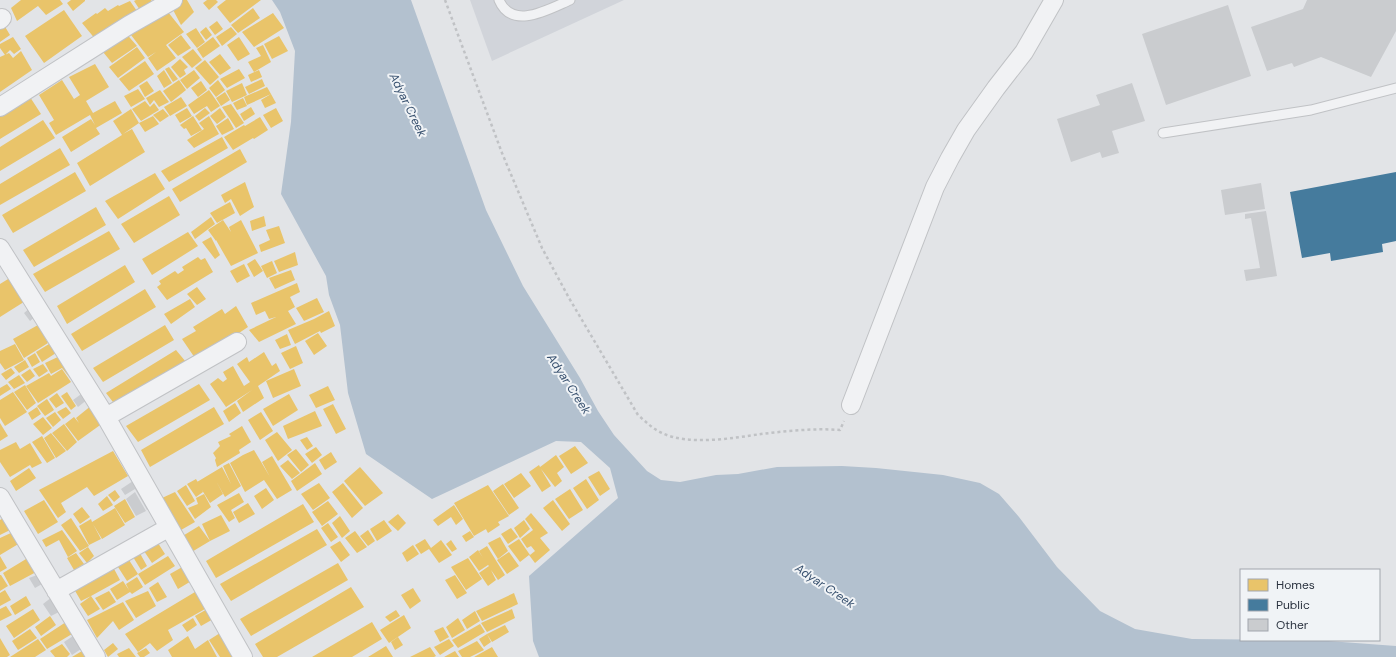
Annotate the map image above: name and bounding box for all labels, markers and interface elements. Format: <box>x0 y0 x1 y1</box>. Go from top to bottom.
water label: Adyar Creek <box>385 70 431 140</box>
water label: Adyar Creek <box>543 350 595 418</box>
water label: Adyar Creek <box>791 560 859 612</box>
legend <box>1240 569 1380 641</box>
text: Homes <box>1276 577 1315 593</box>
text: Public <box>1276 597 1310 613</box>
text: Other <box>1276 617 1309 633</box>

